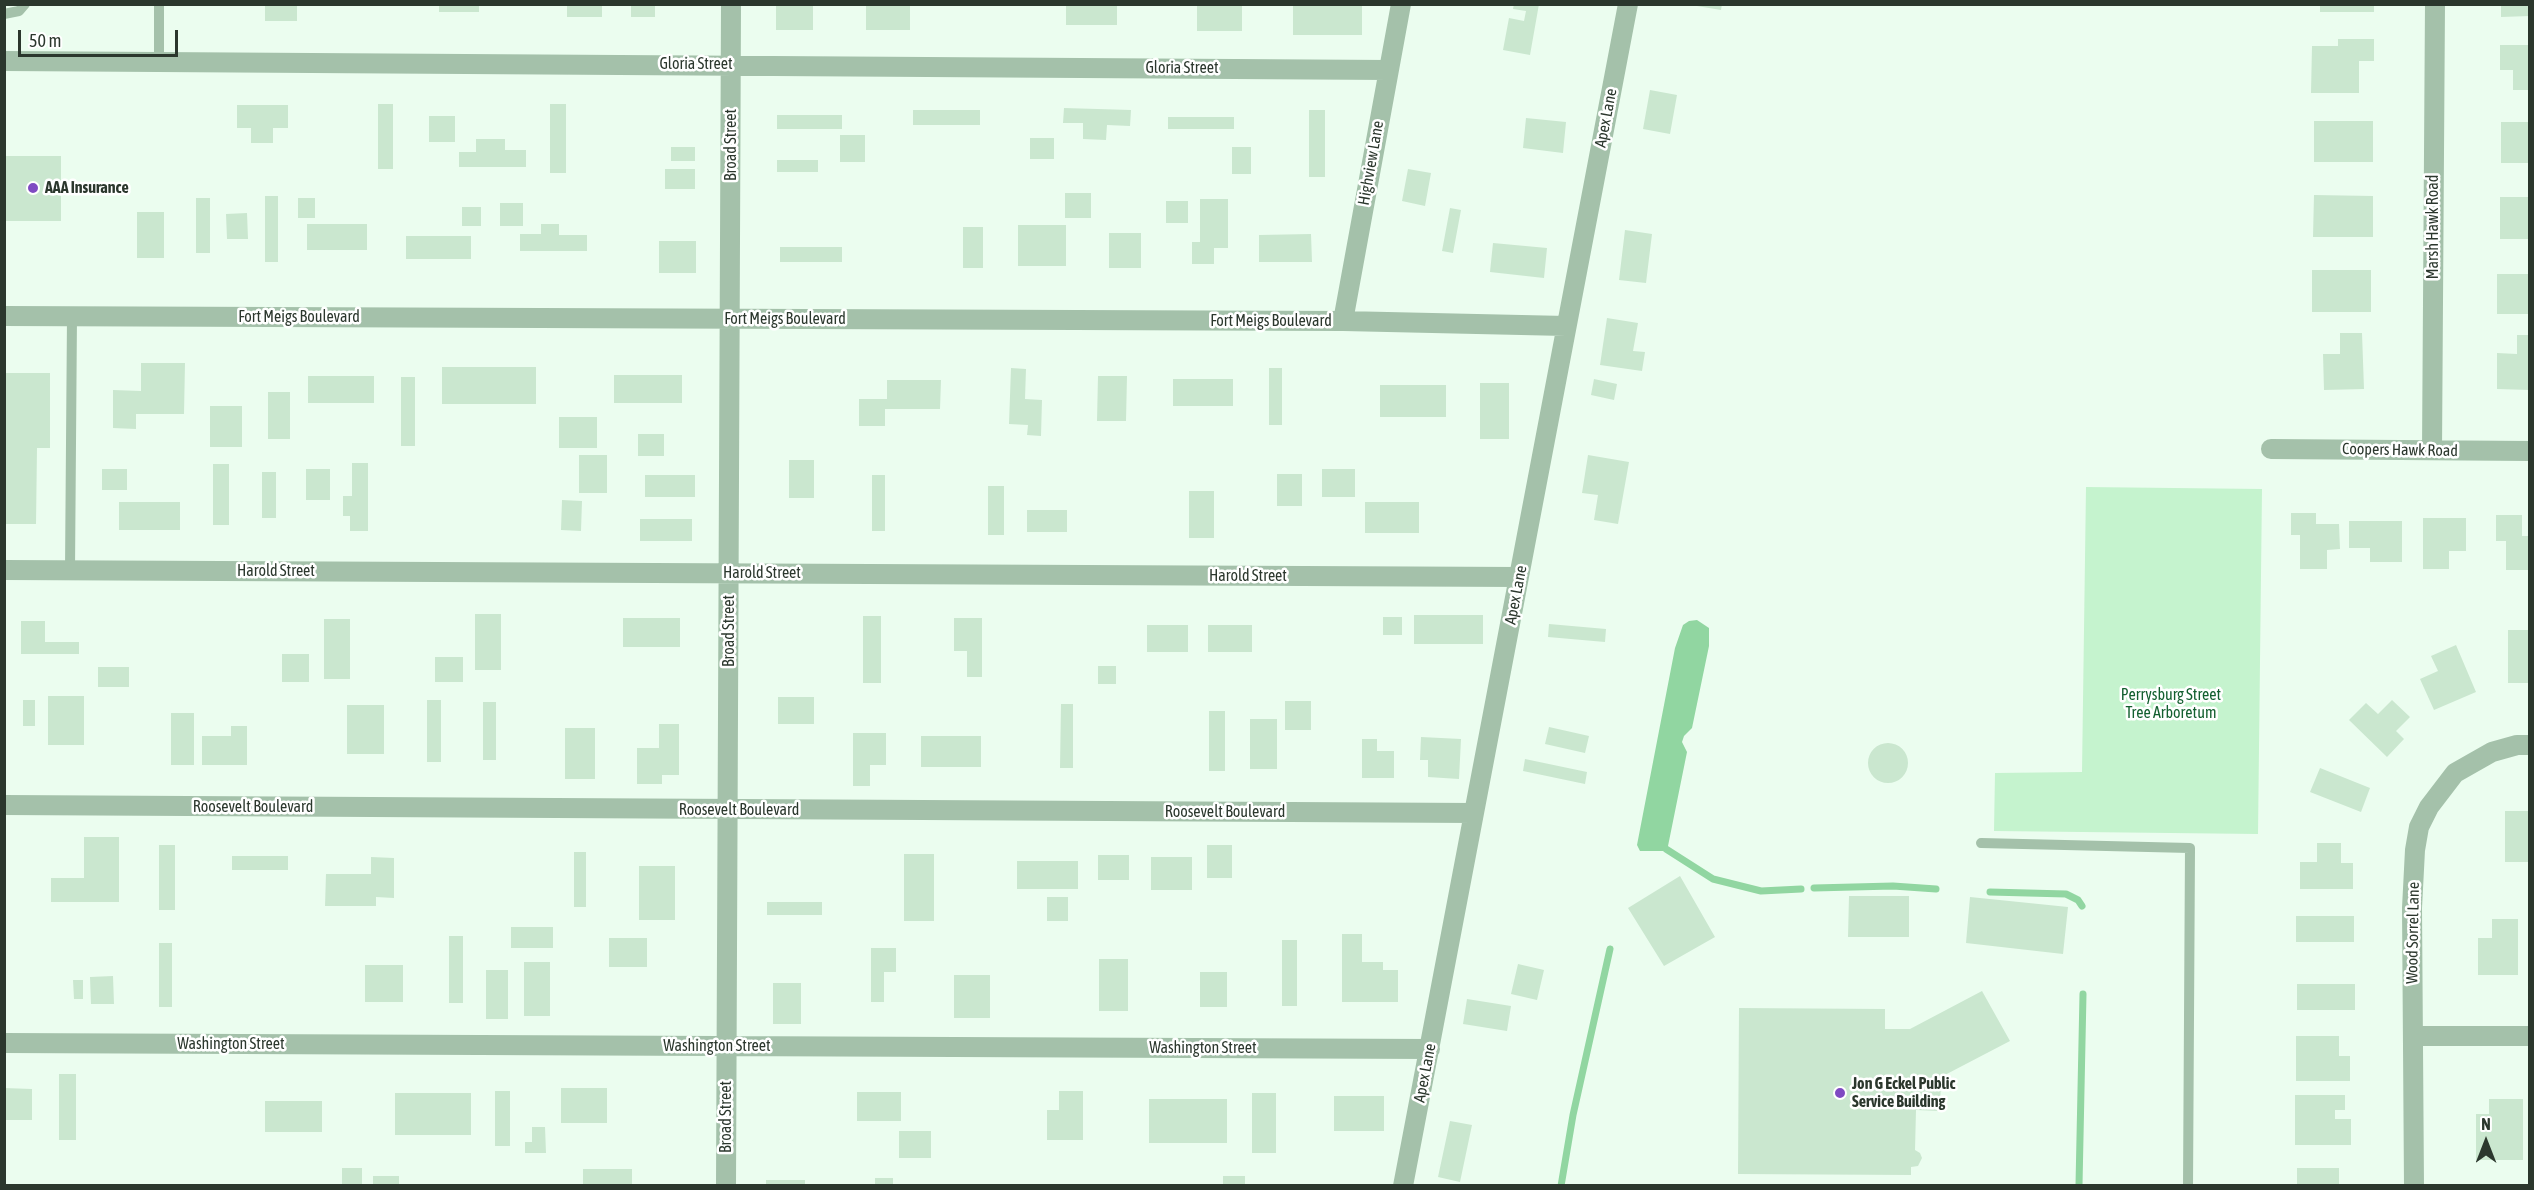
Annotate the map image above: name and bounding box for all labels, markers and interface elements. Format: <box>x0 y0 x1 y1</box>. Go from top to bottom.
scale bar <box>21 18 182 56</box>
text: 50 m <box>29 30 61 51</box>
street label: Gloria Street <box>659 54 733 74</box>
street label: Gloria Street <box>1145 58 1219 78</box>
street label: Apex Lane <box>1591 87 1621 149</box>
street label: Broad Street <box>721 109 741 181</box>
street label: Highview Lane <box>1354 119 1388 207</box>
street label: Marsh Hawk Road <box>2423 175 2443 279</box>
place label: AAA Insurance <box>45 178 129 198</box>
marker: AAA Insurance <box>26 181 40 195</box>
street label: Fort Meigs Boulevard <box>238 307 360 327</box>
street label: Fort Meigs Boulevard <box>724 309 846 329</box>
street label: Fort Meigs Boulevard <box>1210 311 1332 331</box>
street label: Coopers Hawk Road <box>2342 439 2458 461</box>
street label: Harold Street <box>237 561 315 581</box>
street label: Harold Street <box>723 563 801 583</box>
street label: Apex Lane <box>1501 564 1531 626</box>
street label: Harold Street <box>1209 566 1287 586</box>
street label: Broad Street <box>719 595 739 667</box>
park label: Perrysburg Street Tree Arboretum <box>2121 685 2221 723</box>
street label: Roosevelt Boulevard <box>193 797 313 817</box>
street label: Roosevelt Boulevard <box>679 800 799 820</box>
street label: Roosevelt Boulevard <box>1165 802 1285 822</box>
street label: Wood Sorrel Lane <box>2403 882 2423 984</box>
street label: Washington Street <box>177 1034 285 1054</box>
street label: Washington Street <box>663 1036 771 1056</box>
street label: Washington Street <box>1149 1038 1257 1058</box>
street label: Apex Lane <box>1410 1042 1440 1104</box>
place label: Jon G Eckel Public Service Building <box>1852 1074 1955 1112</box>
street label: Broad Street <box>716 1081 736 1153</box>
marker: Jon G Eckel Public Service Building <box>1833 1086 1847 1100</box>
north arrow <box>2456 1112 2516 1172</box>
text: N <box>2481 1115 2491 1133</box>

